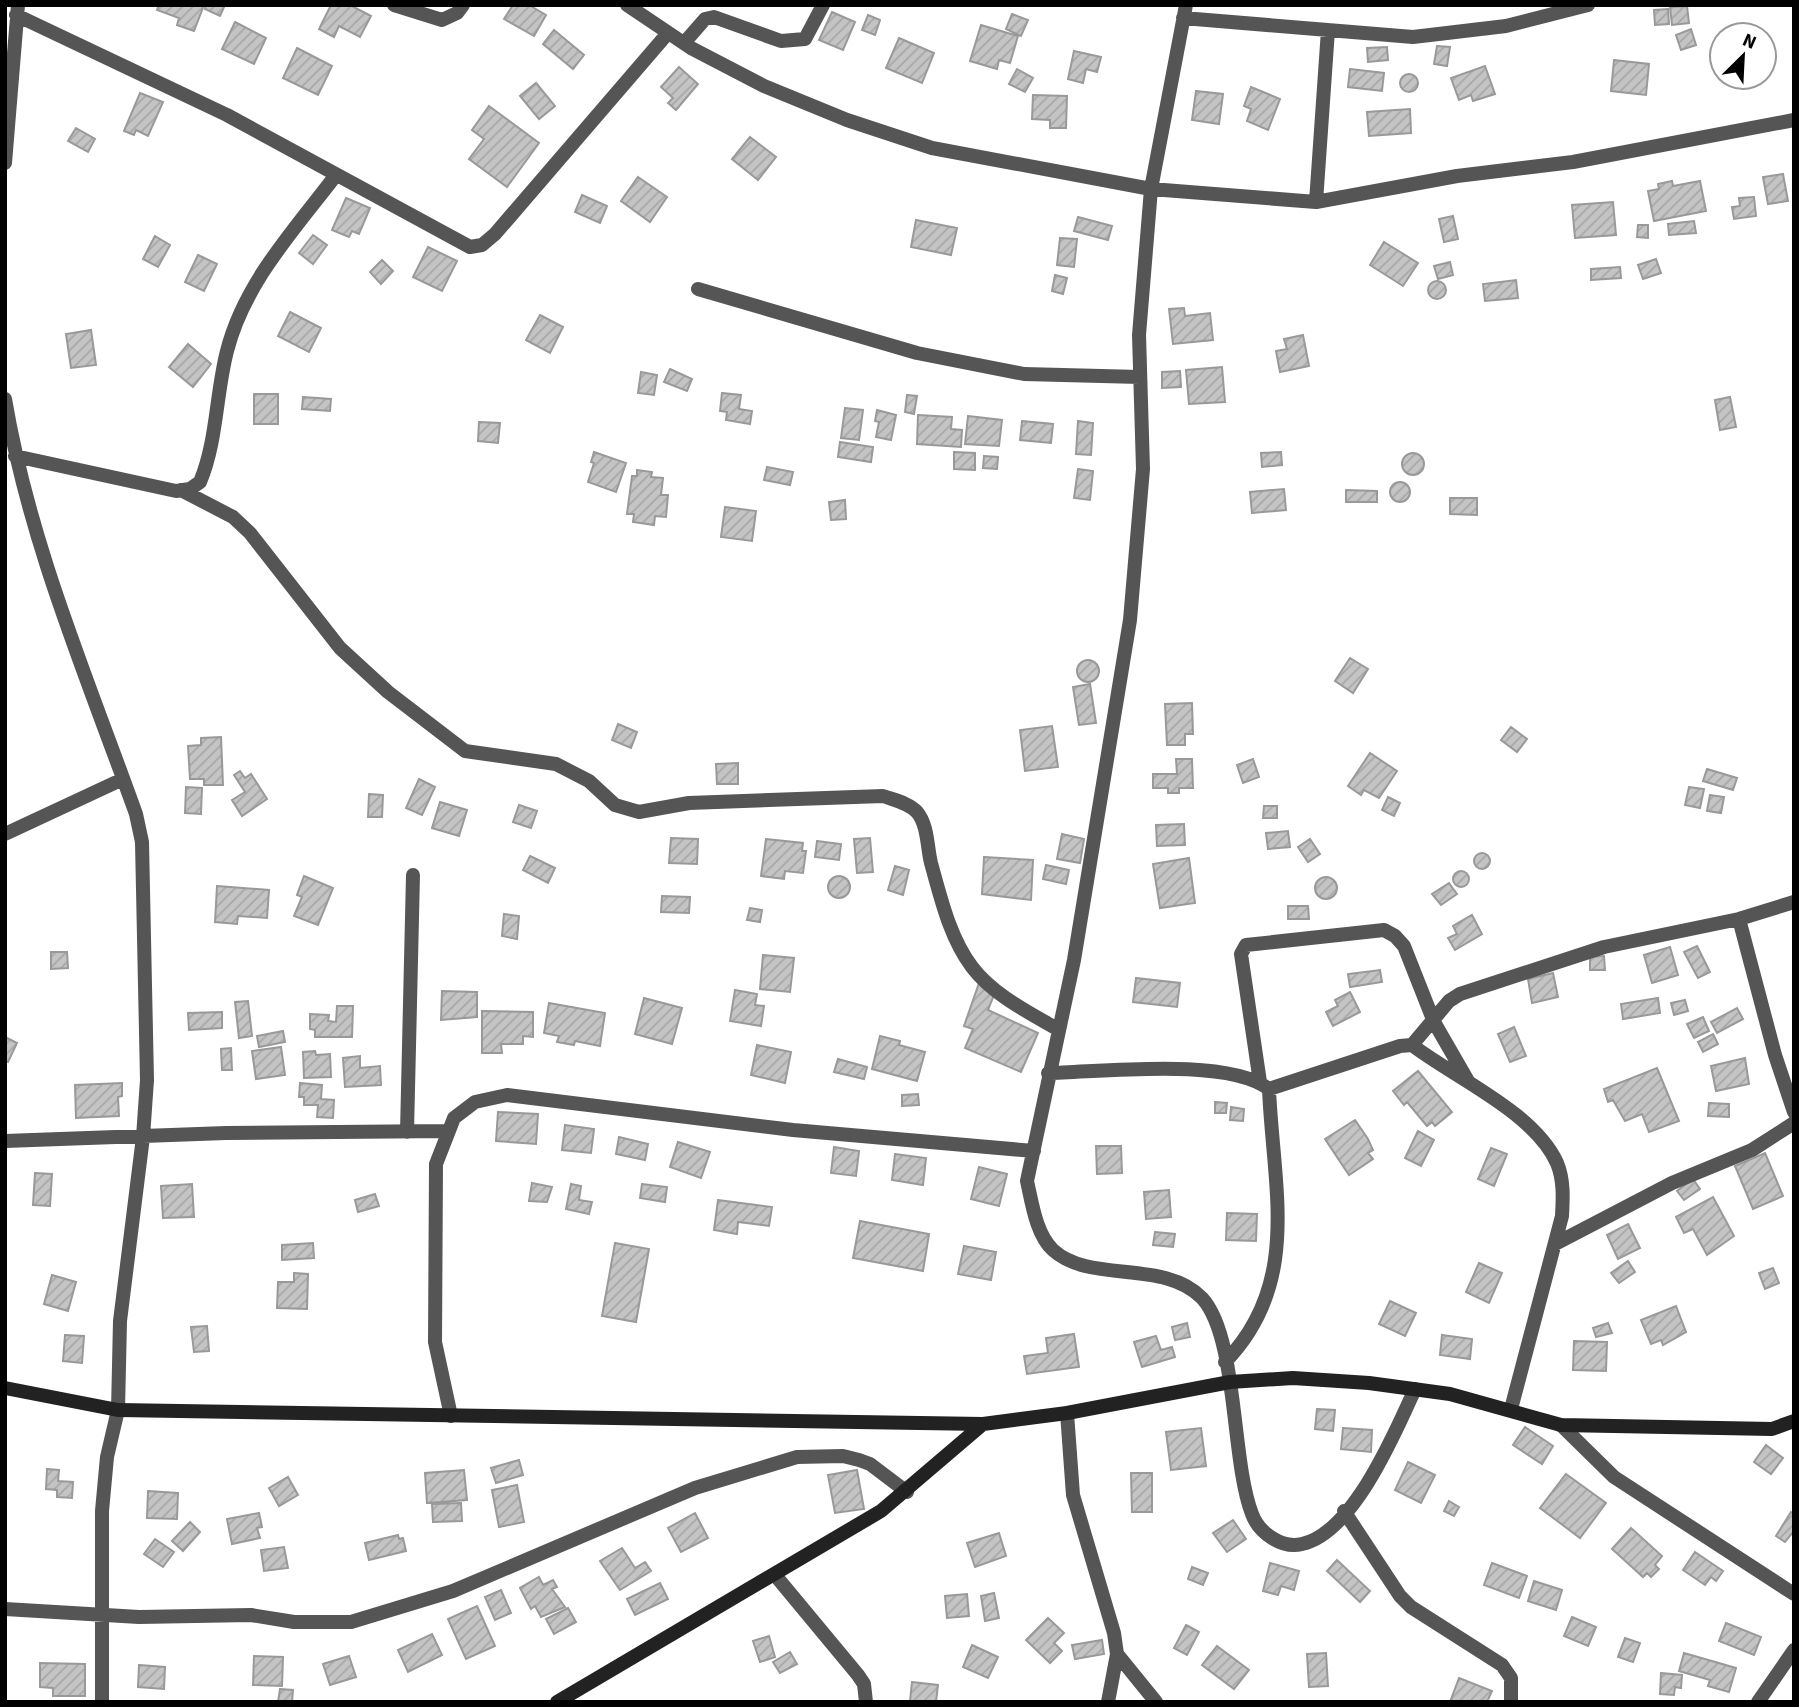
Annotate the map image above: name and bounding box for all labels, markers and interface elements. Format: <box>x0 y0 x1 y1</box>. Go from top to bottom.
north arrow <box>1708 21 1778 91</box>
text: N <box>1738 27 1761 57</box>

